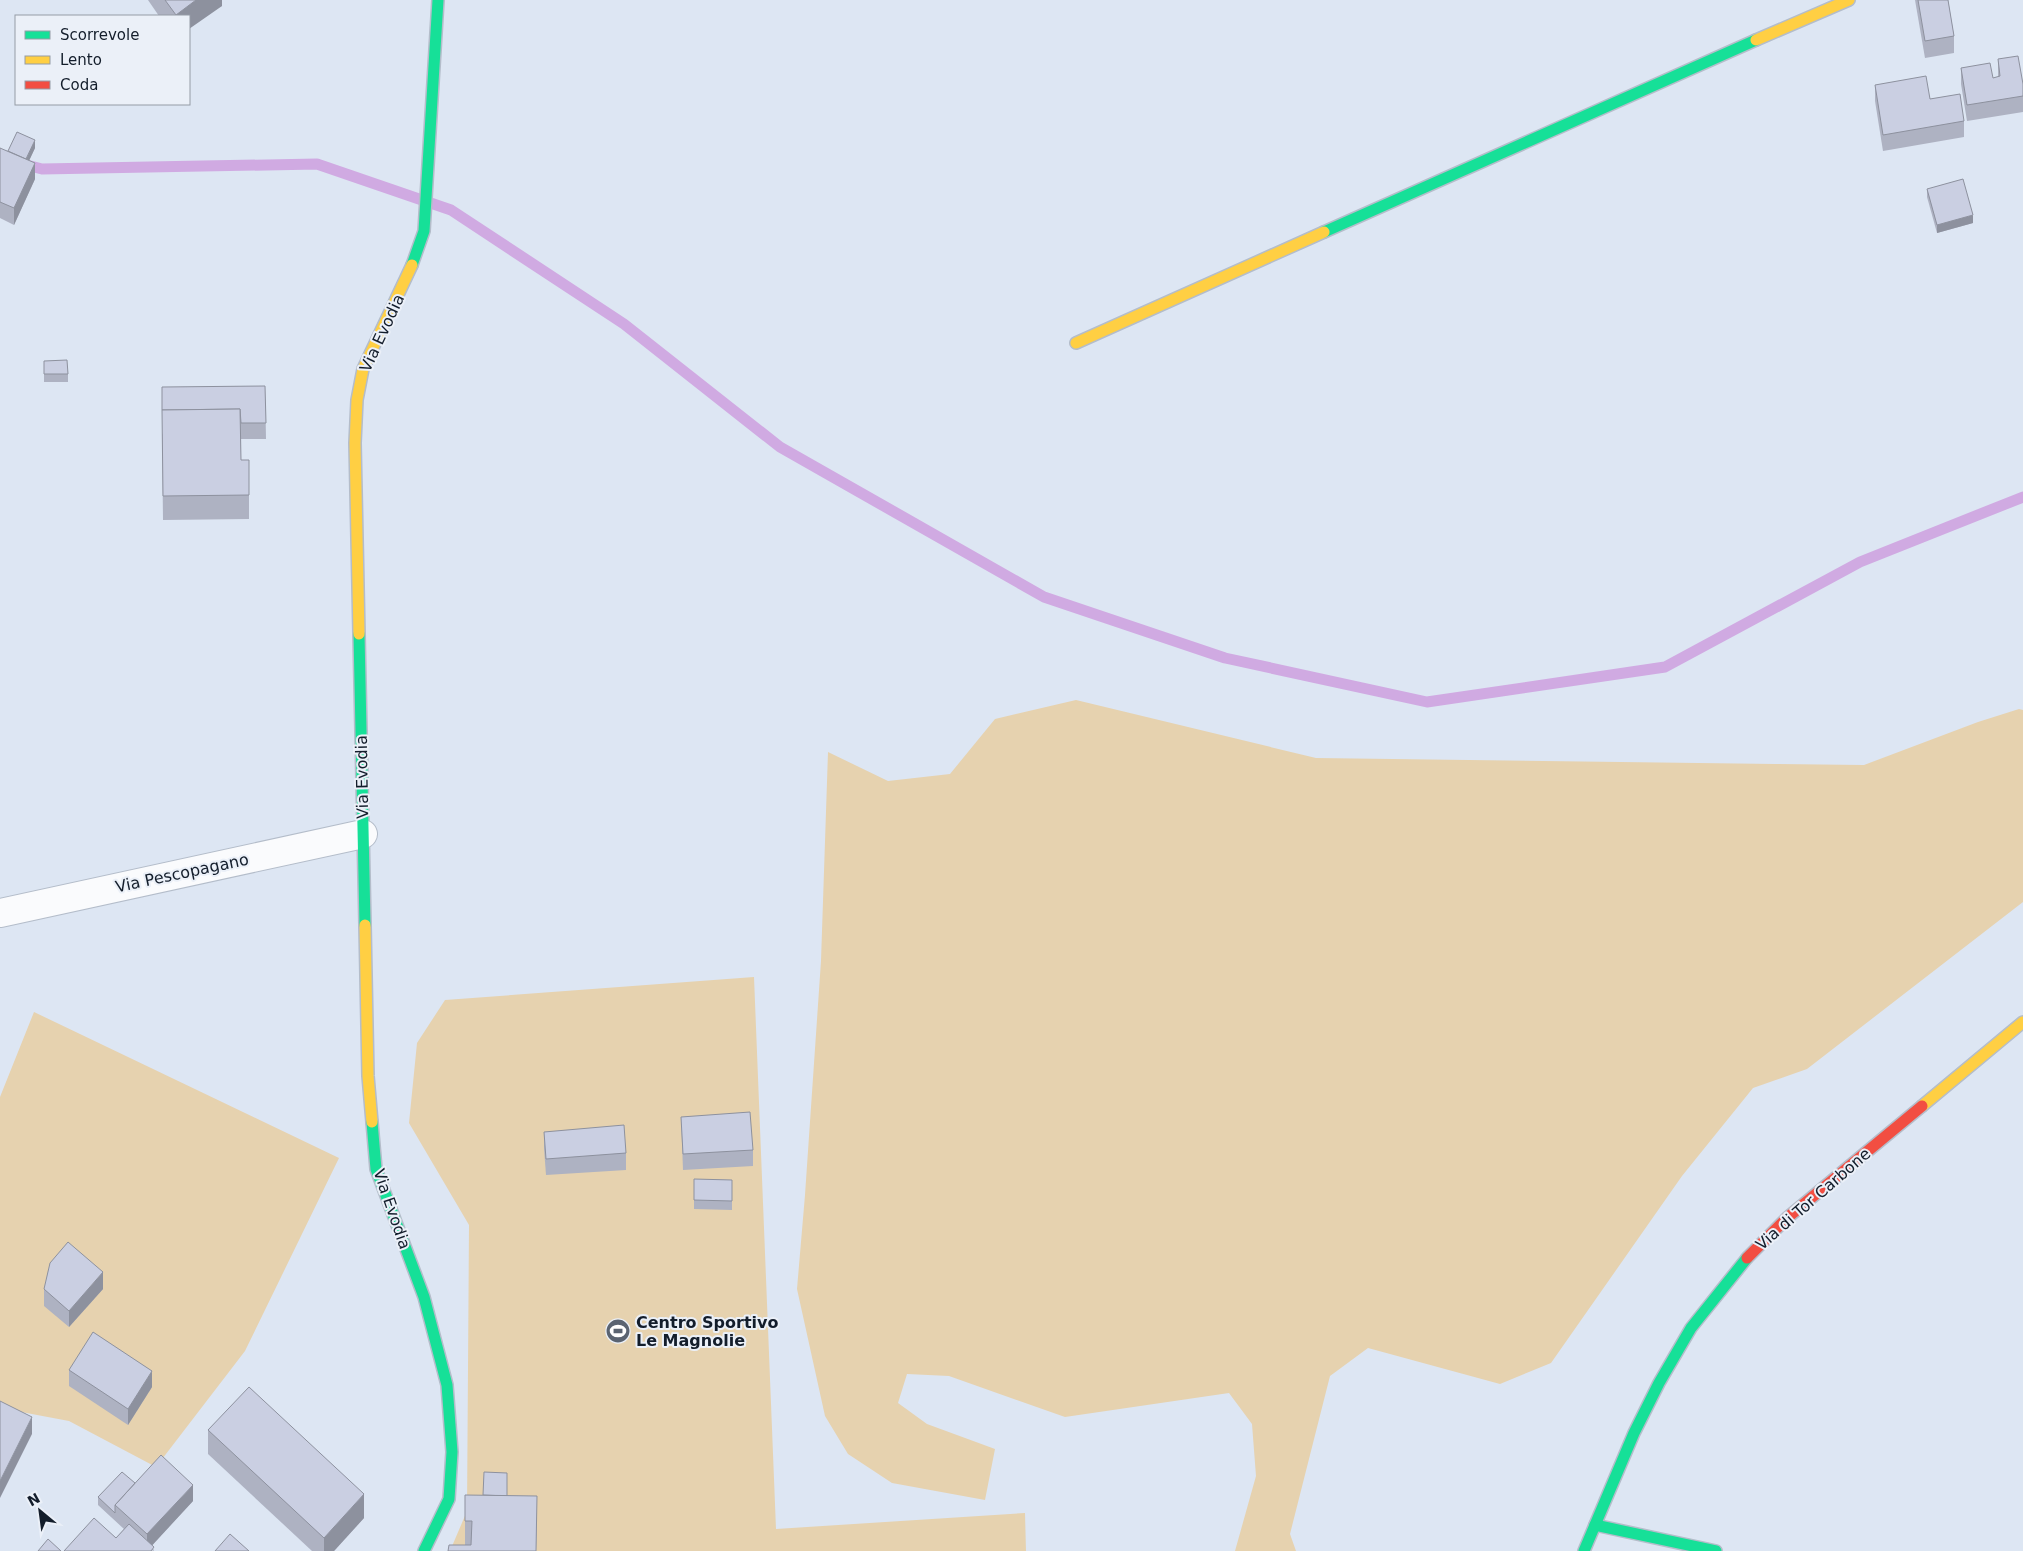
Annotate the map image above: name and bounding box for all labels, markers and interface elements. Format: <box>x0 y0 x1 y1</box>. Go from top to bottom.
legend <box>15 15 190 105</box>
text: Scorrevole <box>60 26 139 44</box>
text: Lento <box>60 51 102 69</box>
text: Coda <box>60 76 98 94</box>
street label: Via Evodia <box>356 291 408 375</box>
street label: Via Evodia <box>352 735 372 819</box>
street label: Via Pescopagano <box>114 850 250 896</box>
street label: Via di Tor Carbone <box>1752 1144 1874 1254</box>
street label: Via Evodia <box>369 1166 415 1252</box>
place label: Centro Sportivo Le Magnolie <box>636 1313 779 1350</box>
sports icon: Centro Sportivo Le Magnolie <box>605 1318 631 1344</box>
north arrow <box>15 1486 65 1536</box>
text: N <box>25 1490 43 1509</box>

